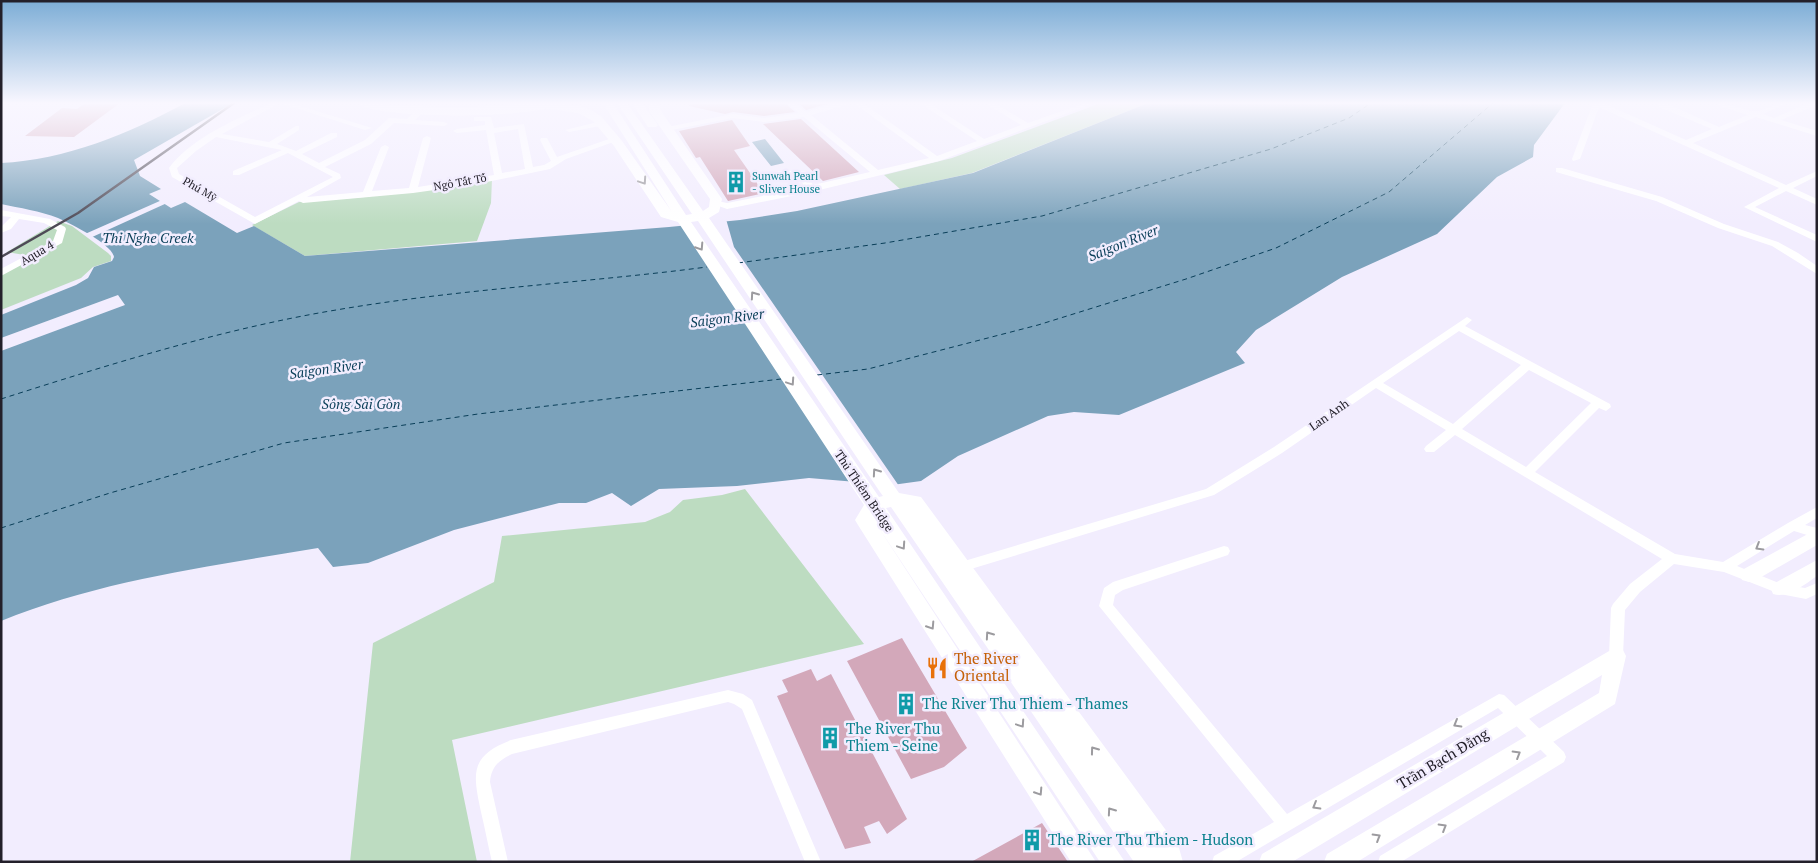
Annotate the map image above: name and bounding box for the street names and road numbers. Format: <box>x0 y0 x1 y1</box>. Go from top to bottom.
street label: Ngô Tất Tố <box>432 170 488 194</box>
street label: Phú Mỹ <box>180 174 220 205</box>
street label: Aqua 4 <box>17 236 57 268</box>
street label: Lan Anh <box>1306 396 1351 434</box>
street label: Thủ Thiêm Bridge <box>832 447 897 534</box>
street label: Trần Bạch Đằng <box>1393 722 1493 793</box>

